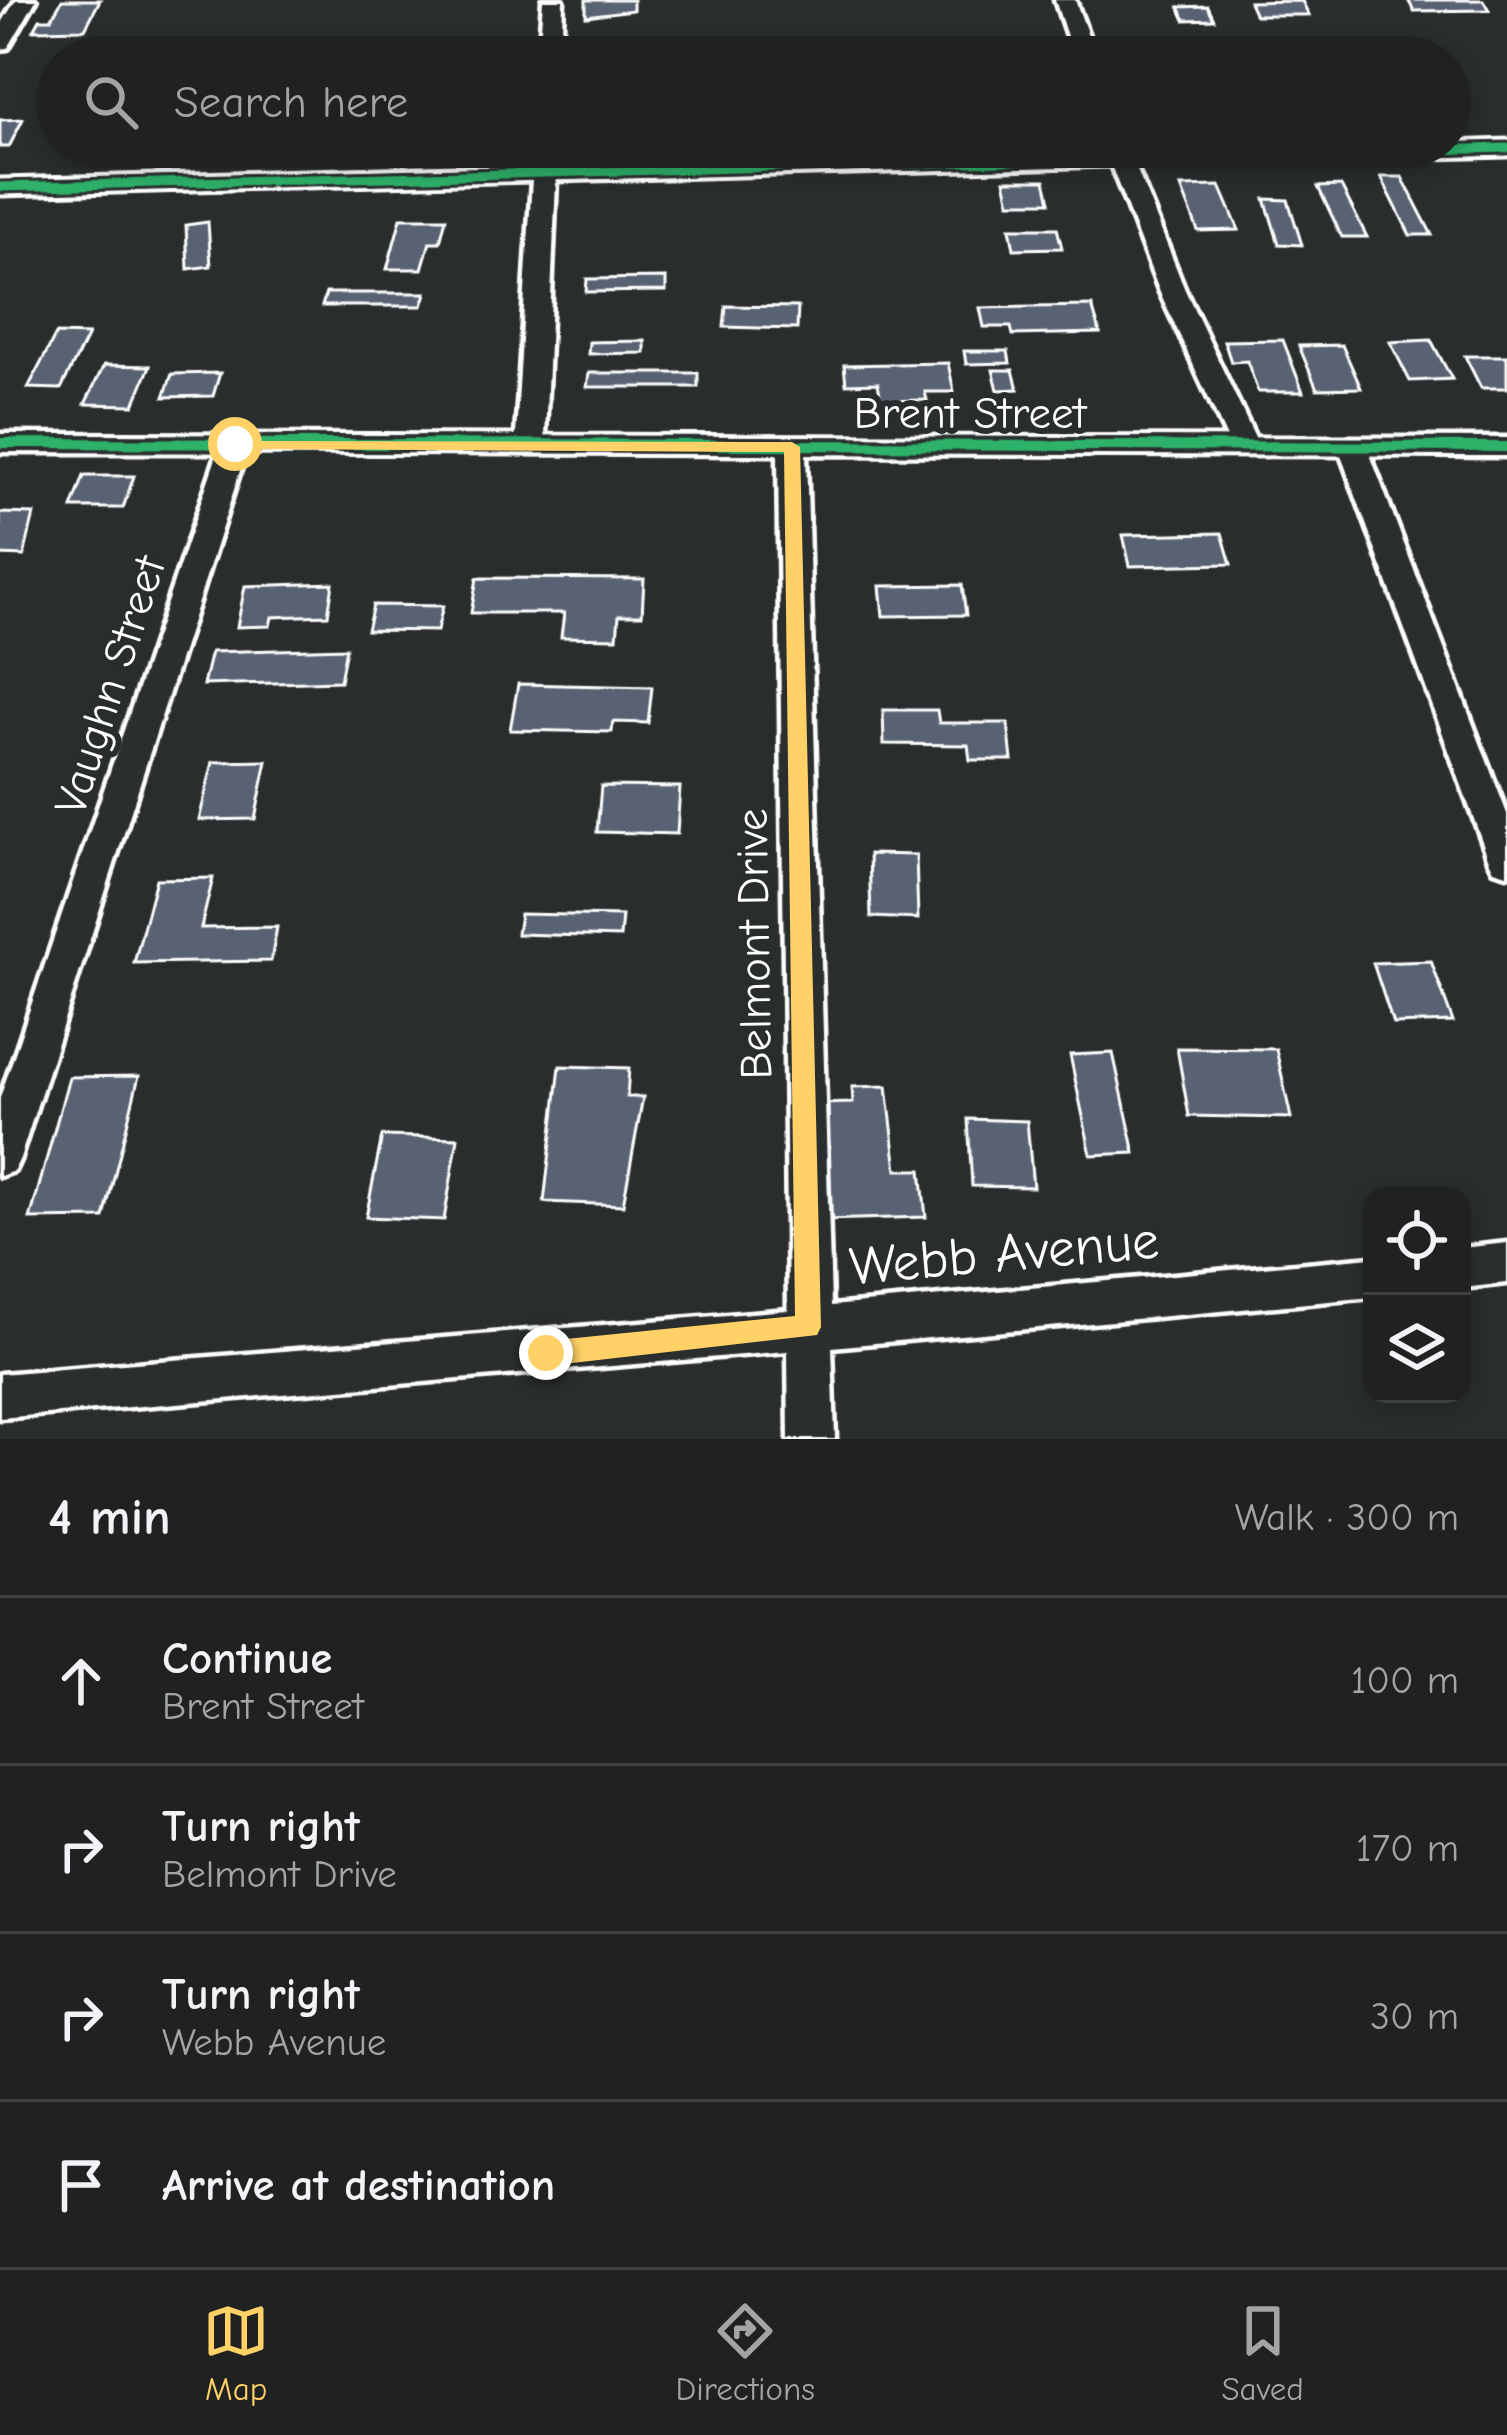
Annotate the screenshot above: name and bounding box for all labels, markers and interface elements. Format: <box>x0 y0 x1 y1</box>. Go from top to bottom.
search box <box>36 36 1471 168</box>
icon: search <box>78 69 144 135</box>
text: Search here <box>174 76 408 128</box>
street label: Brent Street <box>854 387 1088 439</box>
route start <box>208 417 262 471</box>
street label: Vaughn Street <box>44 549 176 821</box>
street label: Belmont Drive <box>726 808 782 1080</box>
map controls <box>1363 1187 1471 1403</box>
button: locate <box>1363 1187 1471 1295</box>
street label: Webb Avenue <box>847 1209 1162 1298</box>
button: layers <box>1363 1295 1471 1403</box>
route end <box>519 1326 573 1380</box>
text: 4 min <box>48 1488 171 1547</box>
text: Walk · 300 m <box>1235 1495 1459 1540</box>
text: Continue <box>162 1632 332 1684</box>
icon: ahead <box>48 1648 114 1714</box>
text: 100 m <box>1351 1658 1459 1703</box>
text: Brent Street <box>162 1684 364 1729</box>
text: Turn right <box>162 1800 360 1852</box>
icon: right <box>48 1816 114 1882</box>
text: 170 m <box>1356 1826 1459 1871</box>
text: Belmont Drive <box>162 1852 397 1897</box>
text: Turn right <box>162 1968 360 2020</box>
icon: right <box>48 1984 114 2050</box>
text: 30 m <box>1370 1994 1459 2039</box>
text: Webb Avenue <box>162 2020 386 2065</box>
icon: arrive <box>48 2152 114 2218</box>
text: Arrive at destination <box>162 2159 555 2211</box>
tab: Map <box>203 2298 269 2408</box>
tab: Directions <box>676 2298 815 2408</box>
tab: Saved <box>1221 2298 1304 2408</box>

